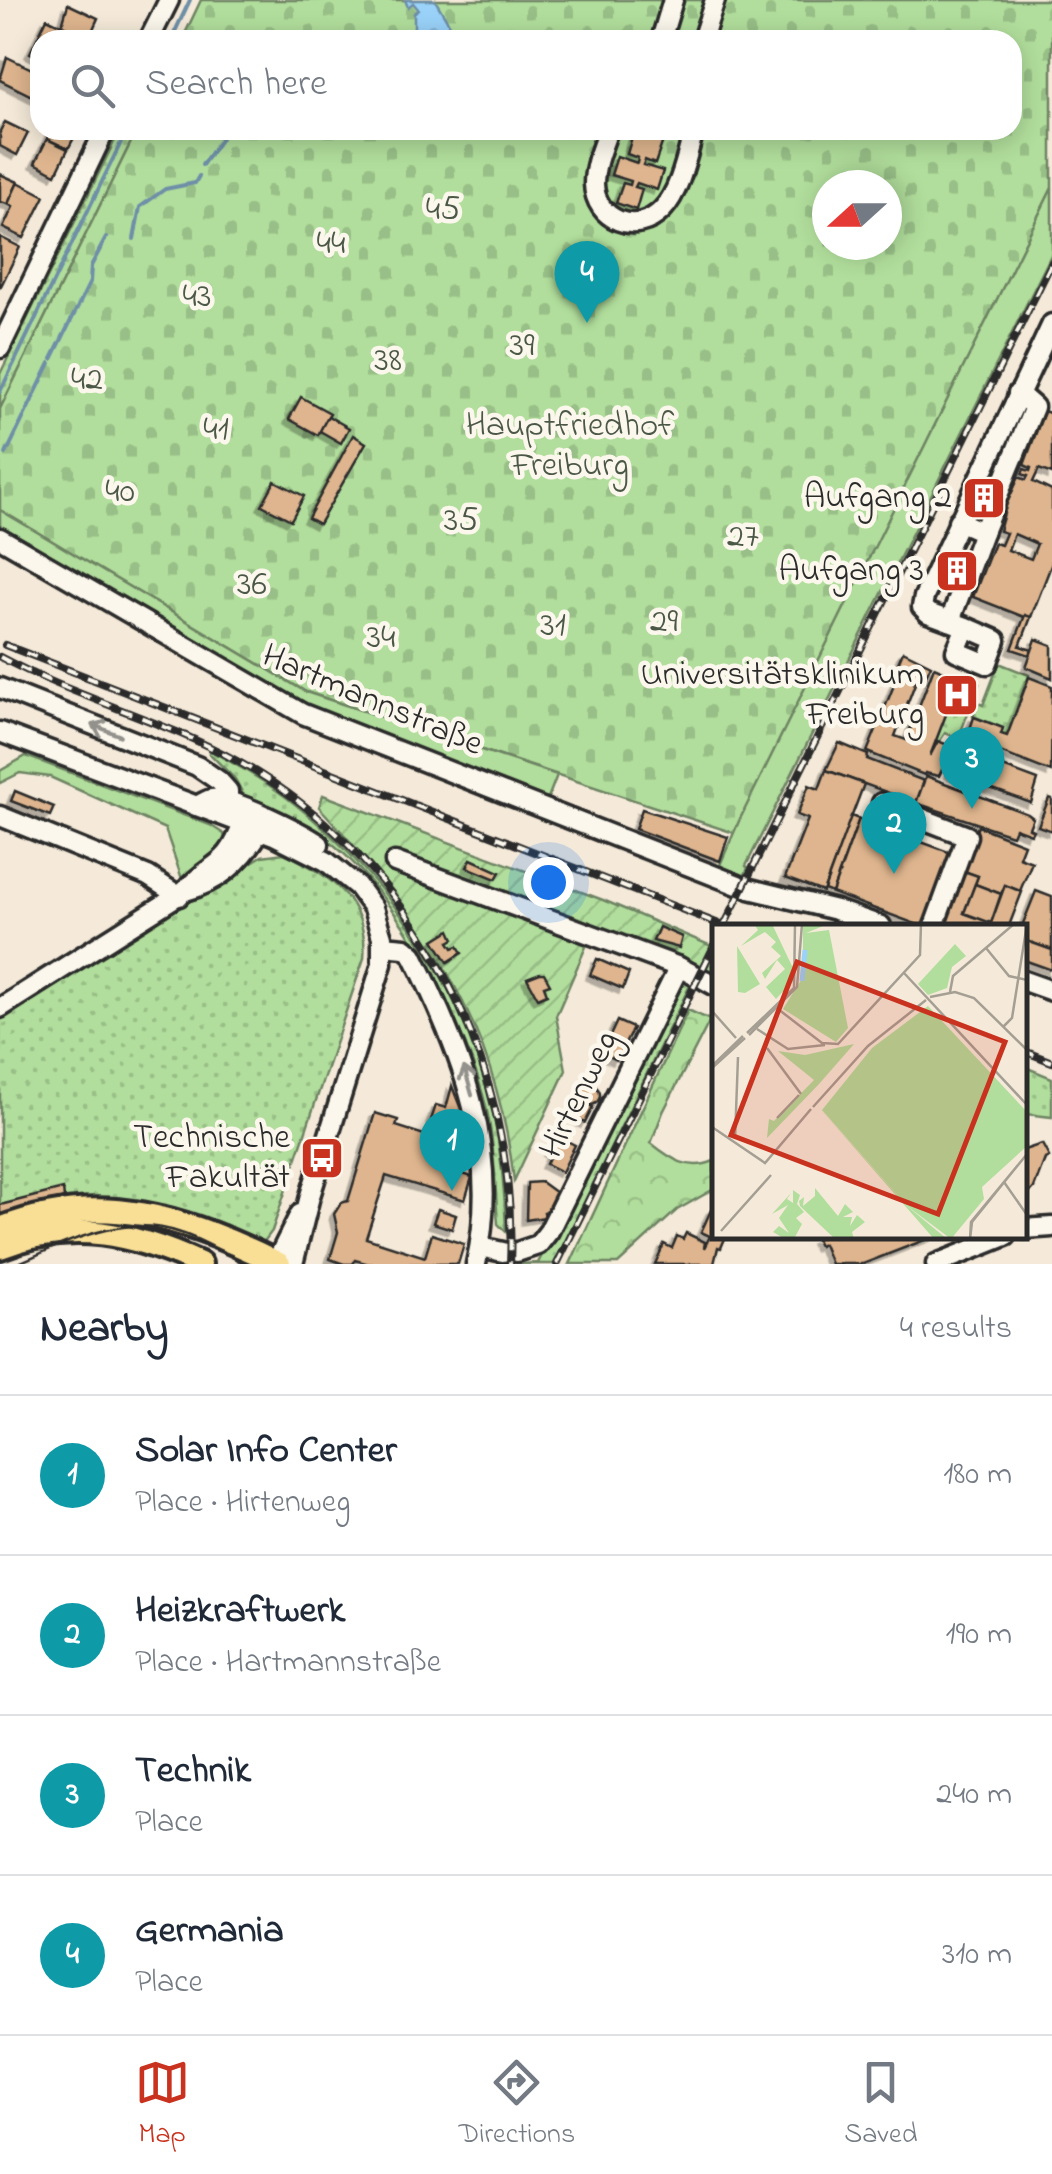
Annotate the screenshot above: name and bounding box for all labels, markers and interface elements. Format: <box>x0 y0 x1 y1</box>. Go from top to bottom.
search box <box>30 30 1022 140</box>
text: Search here <box>145 57 327 113</box>
icon: search <box>65 58 120 113</box>
north arrow <box>812 170 902 260</box>
park label: 45 <box>426 185 460 236</box>
park label: 44 <box>317 219 345 270</box>
pin: 4 <box>554 240 620 323</box>
park label: 43 <box>183 272 211 323</box>
park label: 39 <box>510 321 535 372</box>
park label: 38 <box>374 336 402 387</box>
park label: 42 <box>71 355 103 406</box>
park label: Hauptfriedhof Freiburg <box>466 401 675 492</box>
park label: 41 <box>203 405 229 456</box>
park label: 40 <box>105 467 135 518</box>
place label: Aufgang 2 <box>804 473 952 524</box>
building icon: Aufgang 2 <box>961 475 1007 521</box>
park label: 35 <box>444 496 478 547</box>
park label: 27 <box>727 512 759 563</box>
place label: Aufgang 3 <box>779 546 924 597</box>
building icon: Aufgang 3 <box>934 548 980 594</box>
park label: 36 <box>237 560 267 611</box>
park label: 29 <box>650 597 678 648</box>
park label: 31 <box>540 601 566 652</box>
park label: 34 <box>367 613 395 664</box>
street label: Hartmannstraße <box>254 631 491 771</box>
place label: Universitätsklinikum Freiburg <box>641 650 924 741</box>
hospital icon: Universitätsklinikum Freiburg <box>934 672 980 718</box>
one-way arrow <box>91 720 122 738</box>
pin: 3 <box>940 726 1004 809</box>
pin: 2 <box>862 792 926 874</box>
your location <box>523 857 574 908</box>
inset map <box>712 924 1027 1239</box>
street label: Hirtenweg <box>527 1022 633 1168</box>
one-way arrow <box>458 1066 476 1097</box>
pin: 1 <box>420 1108 484 1191</box>
place label: Technische Fakultät <box>133 1113 290 1204</box>
bus stop icon: Technische Fakultät <box>299 1135 345 1181</box>
text: Nearby <box>40 1299 168 1360</box>
text: 4 results <box>900 1306 1012 1353</box>
text: Solar Info Center <box>135 1424 397 1480</box>
text: 1 <box>67 1452 78 1499</box>
text: 180 m <box>943 1452 1012 1499</box>
text: Place · Hirtenweg <box>135 1480 351 1527</box>
text: Heizkraftwerk <box>135 1584 345 1640</box>
text: 2 <box>65 1612 80 1659</box>
text: 190 m <box>946 1612 1012 1659</box>
text: Place · Hartmannstraße <box>135 1640 441 1687</box>
text: Technik <box>135 1744 251 1800</box>
text: 3 <box>66 1772 79 1819</box>
text: 240 m <box>936 1772 1012 1819</box>
text: Place <box>135 1800 203 1847</box>
text: Germania <box>135 1904 284 1960</box>
text: 4 <box>66 1932 79 1979</box>
text: 310 m <box>942 1932 1012 1979</box>
text: Place <box>135 1960 203 2007</box>
tab: Map <box>135 2055 190 2156</box>
tab: Directions <box>459 2055 575 2156</box>
tab: Saved <box>844 2055 917 2156</box>

